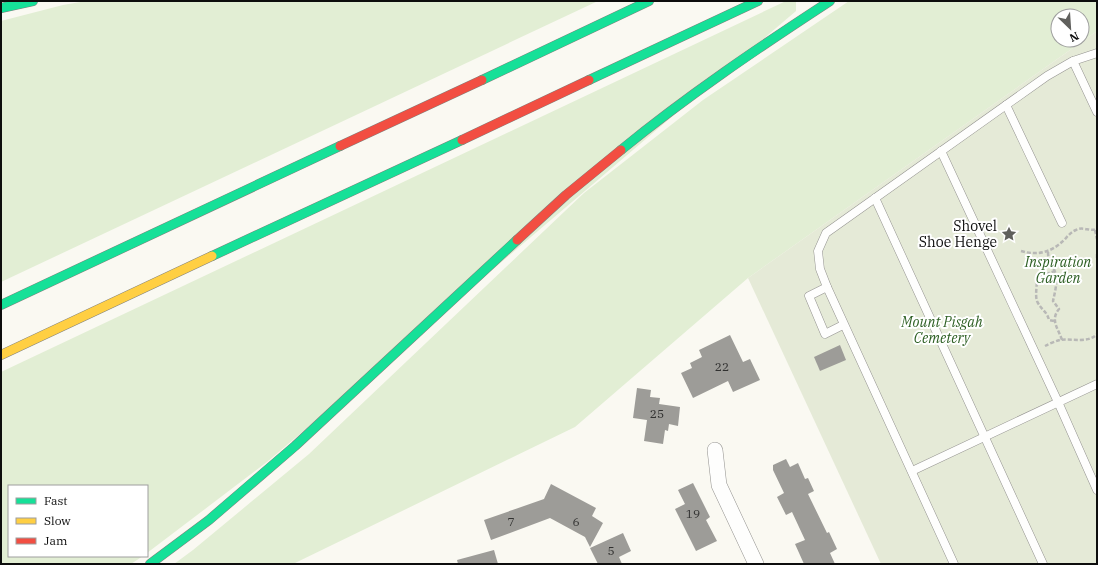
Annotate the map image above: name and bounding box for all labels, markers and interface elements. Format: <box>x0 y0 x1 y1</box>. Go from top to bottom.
north arrow <box>1050 8 1090 48</box>
text: N <box>1067 29 1081 45</box>
place label: Shovel Shoe Henge <box>919 217 997 251</box>
place icon: Shovel Shoe Henge <box>1000 225 1018 243</box>
park label: Inspiration Garden <box>1024 253 1091 287</box>
park label: Mount Pisgah Cemetery <box>900 313 983 347</box>
house number: 22 <box>715 359 729 374</box>
house number: 25 <box>650 406 664 421</box>
legend <box>8 485 148 557</box>
text: Fast <box>44 493 68 508</box>
house number: 19 <box>686 506 700 521</box>
text: Slow <box>44 513 71 528</box>
house number: 7 <box>507 514 515 529</box>
house number: 6 <box>572 514 580 529</box>
text: Jam <box>44 533 68 548</box>
house number: 5 <box>607 543 615 558</box>

